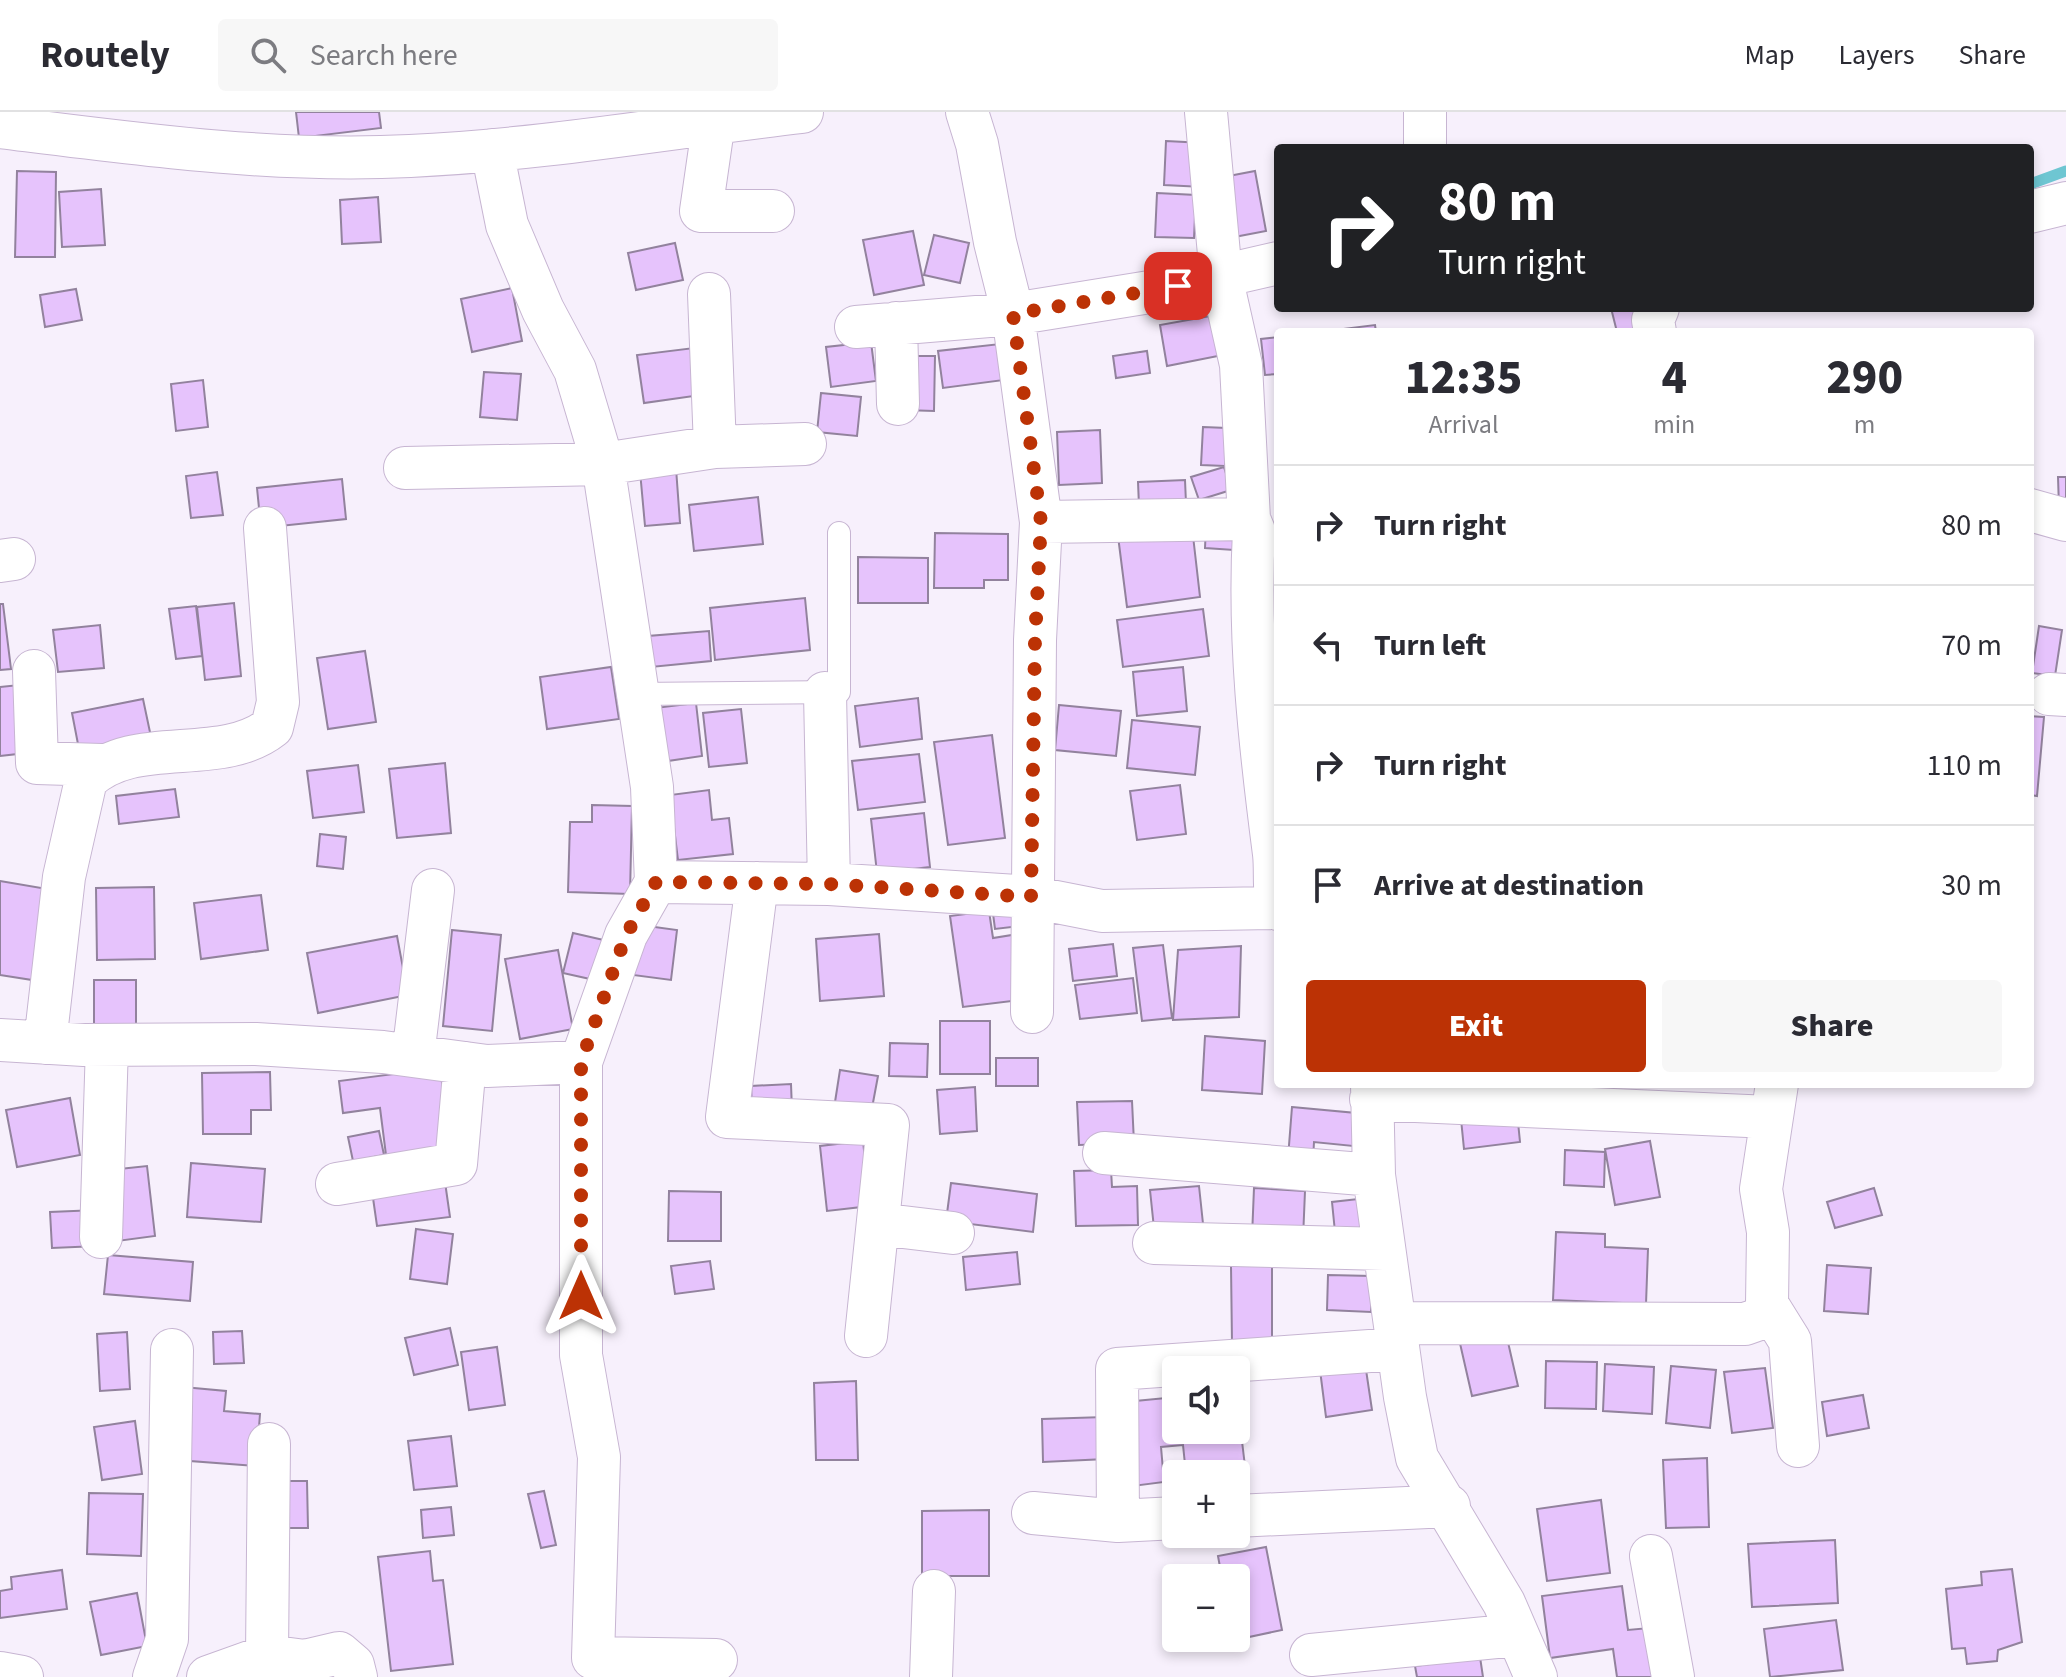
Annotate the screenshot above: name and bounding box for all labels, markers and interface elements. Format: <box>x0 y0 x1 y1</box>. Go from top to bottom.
search box <box>218 19 778 91</box>
text: Routely <box>40 28 170 82</box>
icon: search <box>246 33 290 77</box>
text: Search here <box>310 34 458 77</box>
text: Map <box>1744 35 1794 75</box>
text: Layers <box>1838 35 1914 75</box>
text: Share <box>1958 35 2026 75</box>
text: 80 m <box>1438 163 1556 242</box>
icon: right <box>1306 176 1410 280</box>
text: Turn right <box>1438 237 1586 288</box>
pin <box>1144 252 1212 320</box>
icon: arrive <box>1156 264 1200 308</box>
text: 12:35 <box>1405 344 1522 412</box>
text: 4 <box>1661 344 1687 412</box>
text: 290 <box>1826 344 1903 412</box>
text: Arrival <box>1429 406 1499 443</box>
text: min <box>1653 406 1695 443</box>
text: m <box>1854 406 1875 443</box>
icon: right <box>1306 503 1350 547</box>
text: Turn right <box>1374 504 1506 547</box>
text: 80 m <box>1941 504 2002 547</box>
icon: left <box>1306 623 1350 667</box>
text: Turn left <box>1374 624 1486 667</box>
text: 70 m <box>1941 624 2002 667</box>
icon: right <box>1306 743 1350 787</box>
text: Turn right <box>1374 744 1506 787</box>
text: 110 m <box>1926 744 2002 787</box>
icon: arrive <box>1306 863 1350 907</box>
text: Arrive at destination <box>1374 864 1644 907</box>
text: 30 m <box>1941 864 2002 907</box>
button: Exit <box>1306 980 1646 1072</box>
button: Share <box>1662 980 2002 1072</box>
position arrow <box>539 1254 623 1338</box>
map controls <box>1162 1356 1250 1652</box>
button: sound <box>1162 1356 1250 1444</box>
button: + <box>1162 1460 1250 1548</box>
button: − <box>1162 1564 1250 1652</box>

